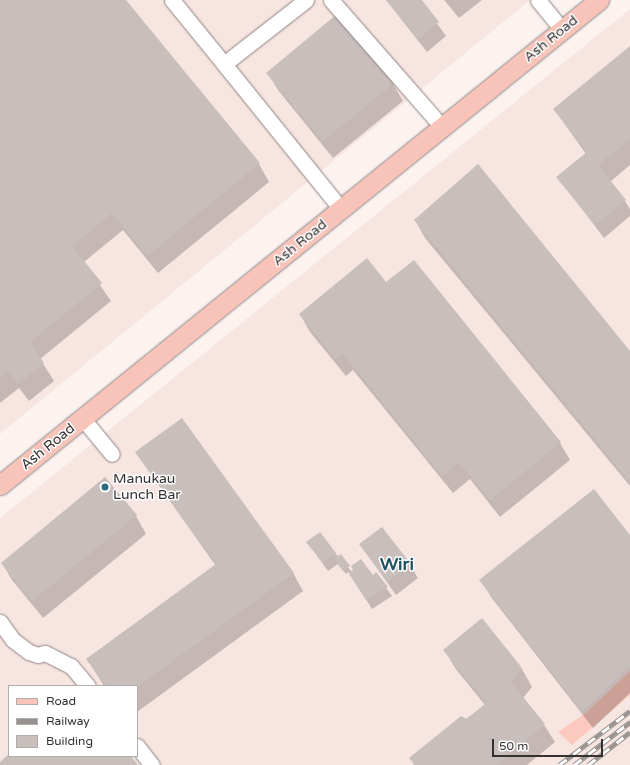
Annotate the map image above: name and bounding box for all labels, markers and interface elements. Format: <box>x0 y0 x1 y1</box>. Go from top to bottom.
street label: Ash Road <box>521 12 581 66</box>
street label: Ash Road <box>270 216 330 270</box>
street label: Ash Road <box>18 420 78 474</box>
place label: Manukau Lunch Bar <box>113 471 181 504</box>
marker: Manukau Lunch Bar <box>100 482 110 492</box>
district label: Wiri <box>380 553 414 575</box>
legend <box>8 685 138 757</box>
text: Road <box>46 694 76 708</box>
text: Railway <box>46 714 90 728</box>
scale bar <box>494 731 605 757</box>
text: Building <box>46 734 93 748</box>
text: 50 m <box>499 739 528 753</box>

